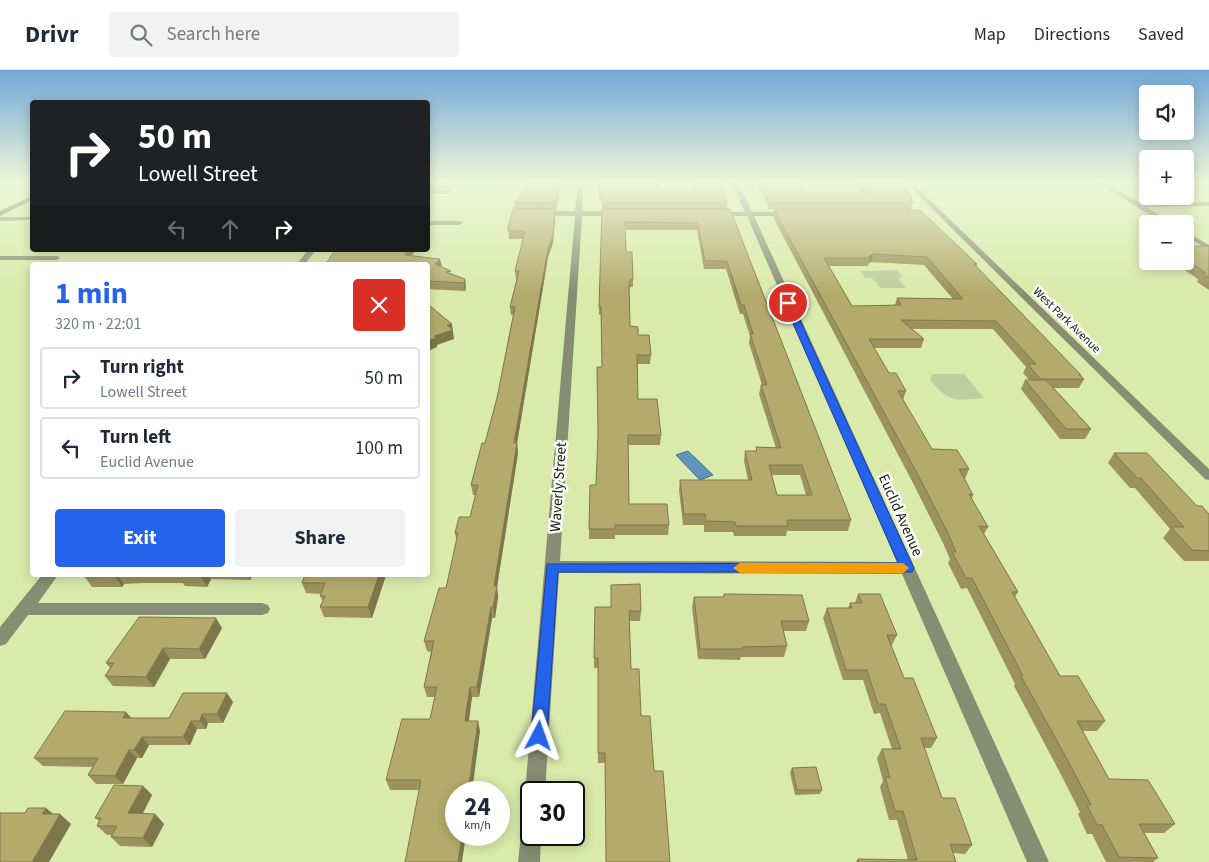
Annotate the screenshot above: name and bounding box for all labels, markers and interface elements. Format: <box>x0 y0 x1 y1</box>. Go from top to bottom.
search box <box>109 12 459 57</box>
text: Drivr <box>25 17 79 52</box>
icon: search <box>127 21 155 49</box>
text: Search here <box>167 21 260 48</box>
text: Map <box>974 22 1006 47</box>
text: Directions <box>1034 22 1110 47</box>
text: Saved <box>1138 22 1184 47</box>
map controls <box>1139 85 1194 270</box>
button: sound <box>1139 85 1194 140</box>
text: 50 m <box>138 112 212 162</box>
icon: right <box>55 120 120 185</box>
button: + <box>1139 150 1194 205</box>
text: Lowell Street <box>138 158 258 190</box>
icon: left <box>163 215 191 243</box>
icon: ahead <box>216 215 244 243</box>
icon: right <box>269 215 297 243</box>
button: − <box>1139 215 1194 270</box>
text: 1 min <box>55 272 128 315</box>
button: close <box>353 279 405 331</box>
pin <box>767 282 809 324</box>
street label: West Park Avenue <box>1029 284 1104 357</box>
icon: arrive <box>774 289 802 317</box>
text: 320 m · 22:01 <box>55 313 142 335</box>
text: Turn right <box>100 354 184 381</box>
icon: right <box>57 364 85 392</box>
text: 50 m <box>365 365 403 392</box>
text: Lowell Street <box>100 381 187 403</box>
text: Turn left <box>100 424 171 451</box>
icon: left <box>57 434 85 462</box>
text: 100 m <box>355 435 403 462</box>
street label: Waverly Street <box>545 441 572 533</box>
text: Euclid Avenue <box>100 451 194 473</box>
street label: Euclid Avenue <box>873 471 928 560</box>
button: Exit <box>55 509 225 567</box>
button: Share <box>235 509 405 567</box>
position arrow <box>512 709 564 761</box>
speed limit sign: 30 <box>520 781 585 846</box>
text: 24 <box>464 789 491 825</box>
text: km/h <box>464 817 491 834</box>

